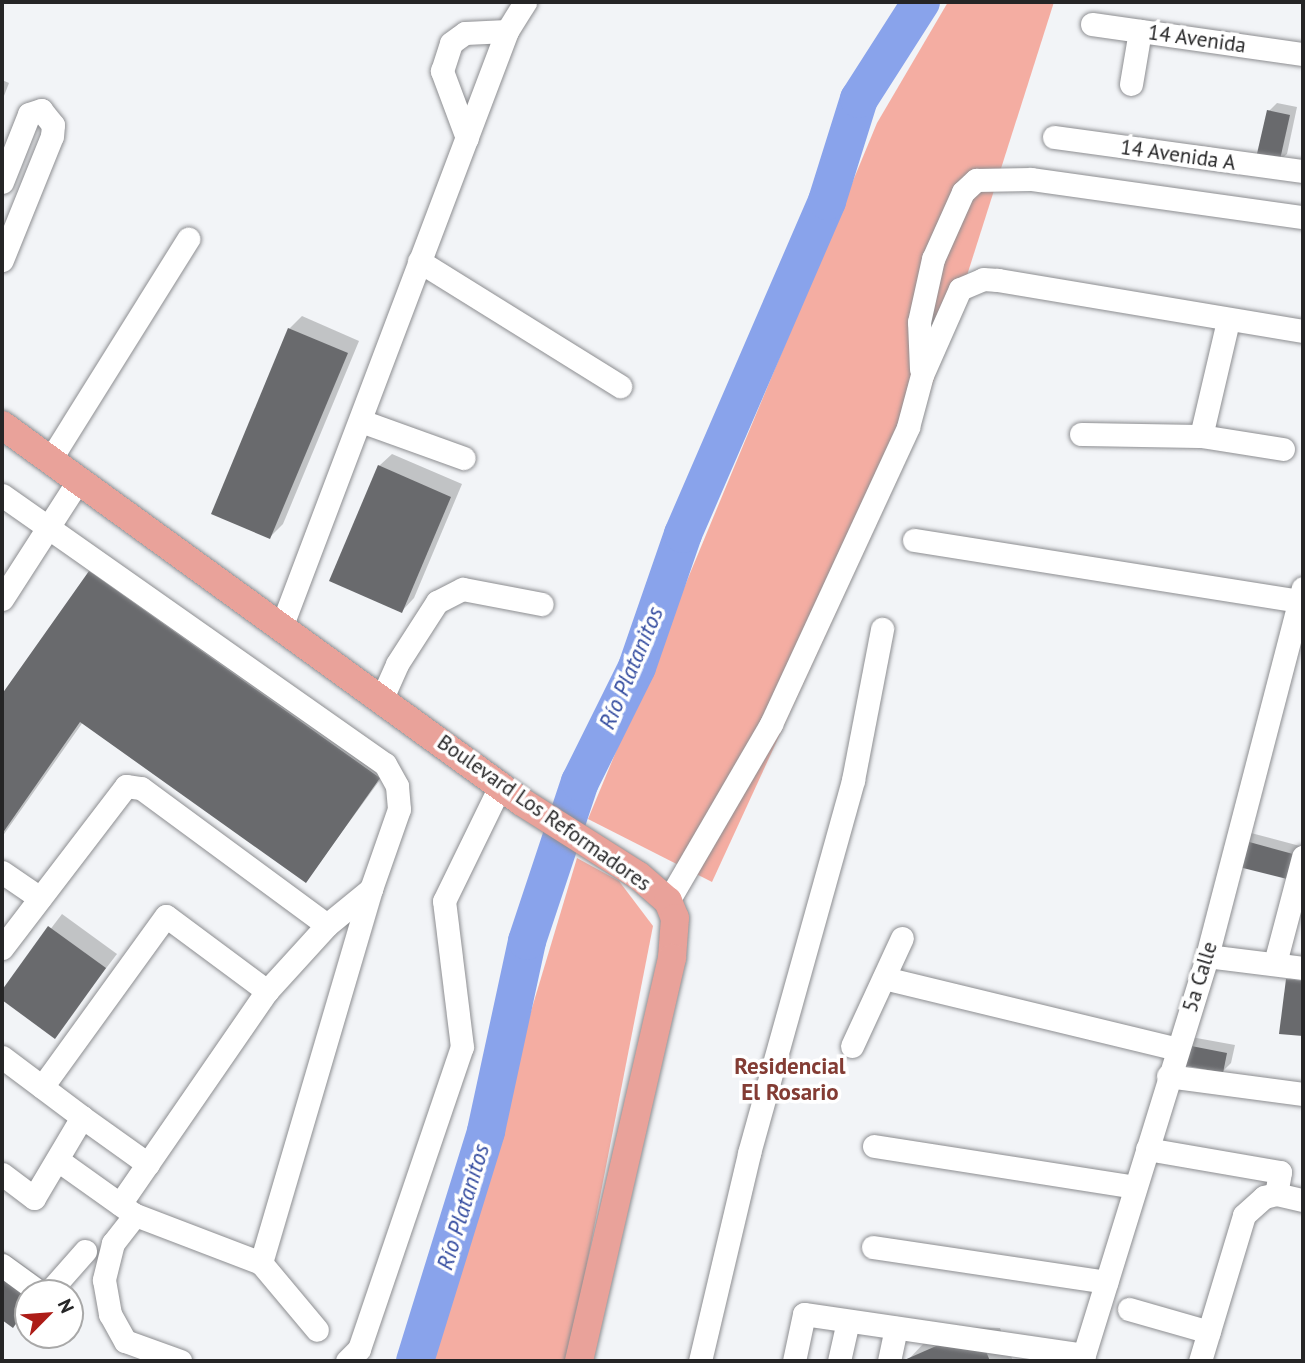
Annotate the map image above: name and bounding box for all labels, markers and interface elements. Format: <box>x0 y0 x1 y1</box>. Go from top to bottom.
street label: 14 Avenida <box>1146 20 1248 58</box>
street label: 14 Avenida A <box>1118 134 1238 176</box>
water label: Río Platanitos <box>593 603 669 733</box>
street label: Boulevard Los Reformadores <box>432 730 656 896</box>
street label: 5a Calle <box>1177 939 1223 1015</box>
district label: Residencial El Rosario <box>734 1052 846 1106</box>
water label: Río Platanitos <box>431 1141 495 1273</box>
north arrow <box>14 1279 84 1349</box>
text: N <box>53 1295 80 1317</box>

